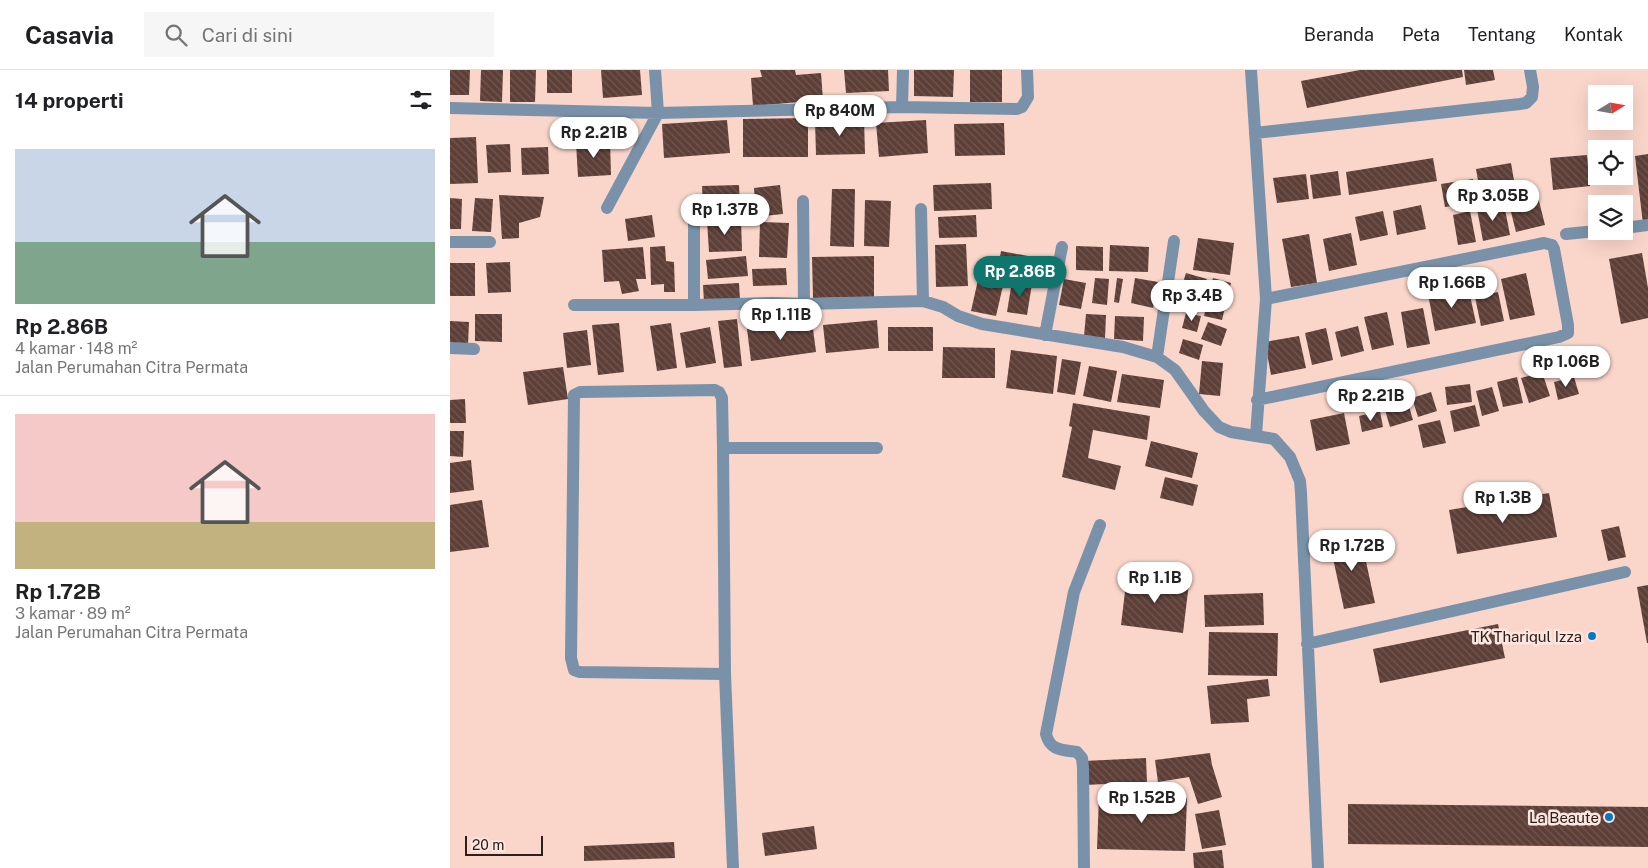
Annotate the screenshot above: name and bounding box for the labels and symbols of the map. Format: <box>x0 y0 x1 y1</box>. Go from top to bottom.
north arrow <box>1588 85 1632 130</box>
pin: Rp 840M <box>794 94 886 137</box>
pin: Rp 2.21B <box>542 116 646 159</box>
pin: Rp 3.05B <box>1441 180 1545 222</box>
pin: Rp 1.37B <box>673 194 777 236</box>
pin: Rp 2.86B <box>968 256 1072 298</box>
pin: Rp 1.66B <box>1400 266 1504 309</box>
pin: Rp 3.4B <box>1146 280 1238 322</box>
pin: Rp 1.11B <box>729 298 833 341</box>
pin: Rp 1.06B <box>1514 346 1618 388</box>
pin: Rp 2.21B <box>1319 380 1423 422</box>
pin: Rp 1.3B <box>1457 482 1549 524</box>
pin: Rp 1.72B <box>1300 530 1404 572</box>
pin: Rp 1.1B <box>1109 562 1201 604</box>
place label: TK Thariqul Izza <box>1471 628 1582 645</box>
marker: TK Thariqul Izza <box>1586 630 1598 642</box>
pin: Rp 1.52B <box>1090 782 1194 824</box>
place label: La Beaute <box>1529 809 1599 826</box>
marker: La Beaute <box>1603 811 1615 823</box>
scale bar <box>465 833 542 856</box>

